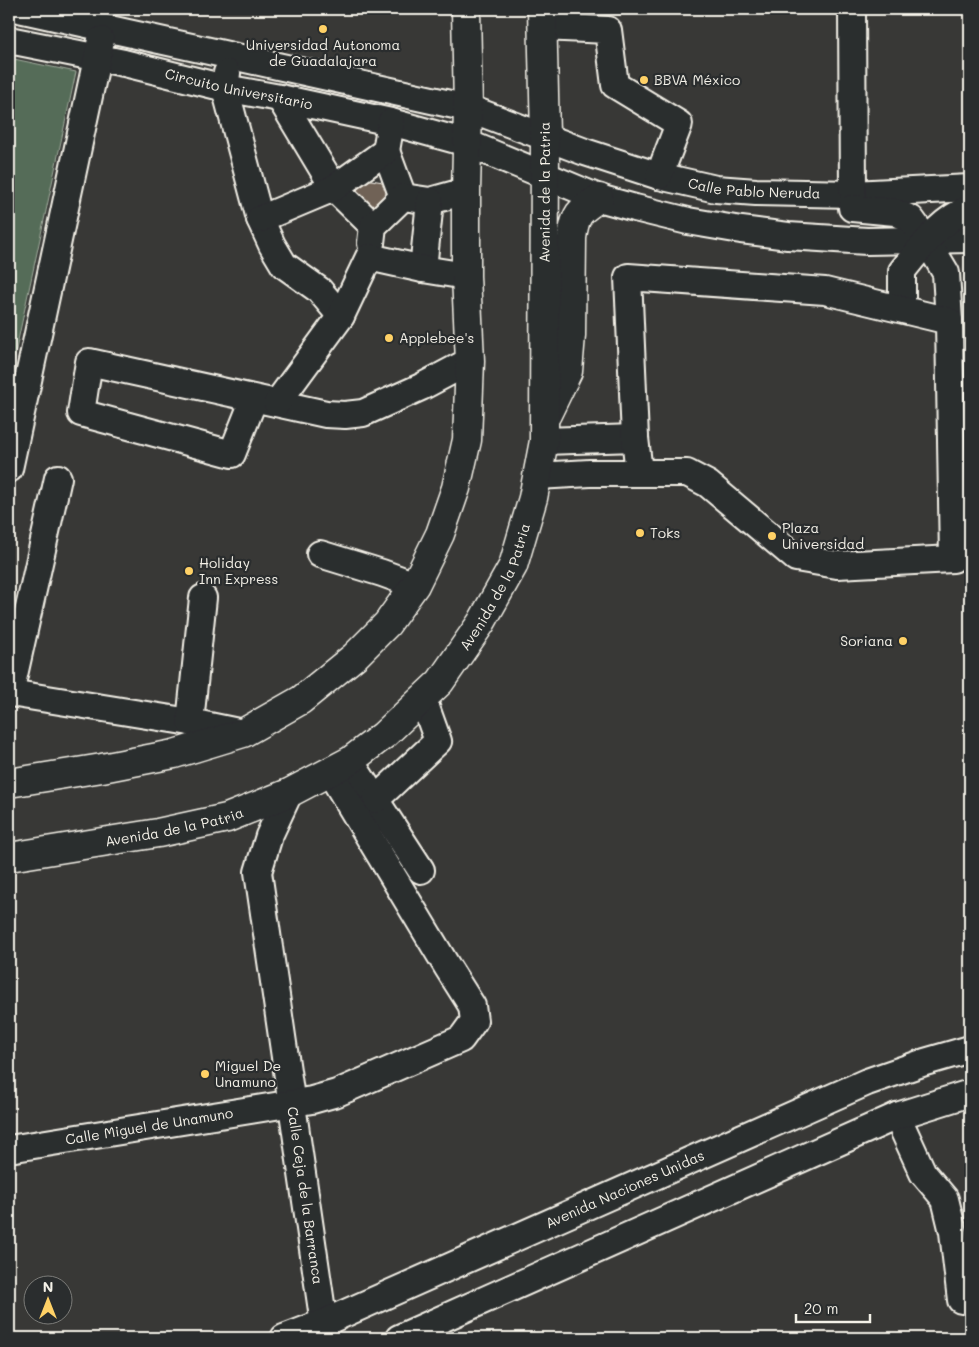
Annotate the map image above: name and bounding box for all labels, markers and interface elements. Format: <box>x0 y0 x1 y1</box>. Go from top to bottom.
marker: Universidad Autonoma de Guadalajara <box>317 23 329 35</box>
place label: Universidad Autonoma de Guadalajara <box>246 35 400 70</box>
street label: Circuito Universitario <box>163 63 314 114</box>
place label: BBVA México <box>654 70 740 89</box>
marker: BBVA México <box>638 74 650 86</box>
street label: Avenida de la Patria <box>535 122 554 263</box>
street label: Calle Pablo Neruda <box>686 173 820 202</box>
place label: Applebee's <box>399 328 474 347</box>
marker: Applebee's <box>383 332 395 344</box>
place label: Plaza Universidad <box>782 518 864 553</box>
street label: Avenida de la Patria <box>455 521 534 654</box>
place label: Toks <box>650 523 680 542</box>
marker: Toks <box>634 527 646 539</box>
marker: Plaza Universidad <box>766 530 778 542</box>
place label: Holiday Inn Express <box>199 553 278 588</box>
marker: Holiday Inn Express <box>183 565 195 577</box>
place label: Soriana <box>840 631 893 650</box>
marker: Soriana <box>897 635 909 647</box>
street label: Avenida de la Patria <box>104 802 246 850</box>
place label: Miguel De Unamuno <box>215 1056 281 1091</box>
marker: Miguel De Unamuno <box>199 1068 211 1080</box>
street label: Calle Miguel de Unamuno <box>64 1103 234 1149</box>
street label: Calle Ceja de la Barranca <box>283 1105 328 1286</box>
street label: Avenida Naciones Unidas <box>542 1145 707 1232</box>
north arrow <box>22 1274 72 1324</box>
text: N <box>43 1277 53 1296</box>
scale bar <box>796 1292 870 1324</box>
text: 20 m <box>804 1298 838 1318</box>

